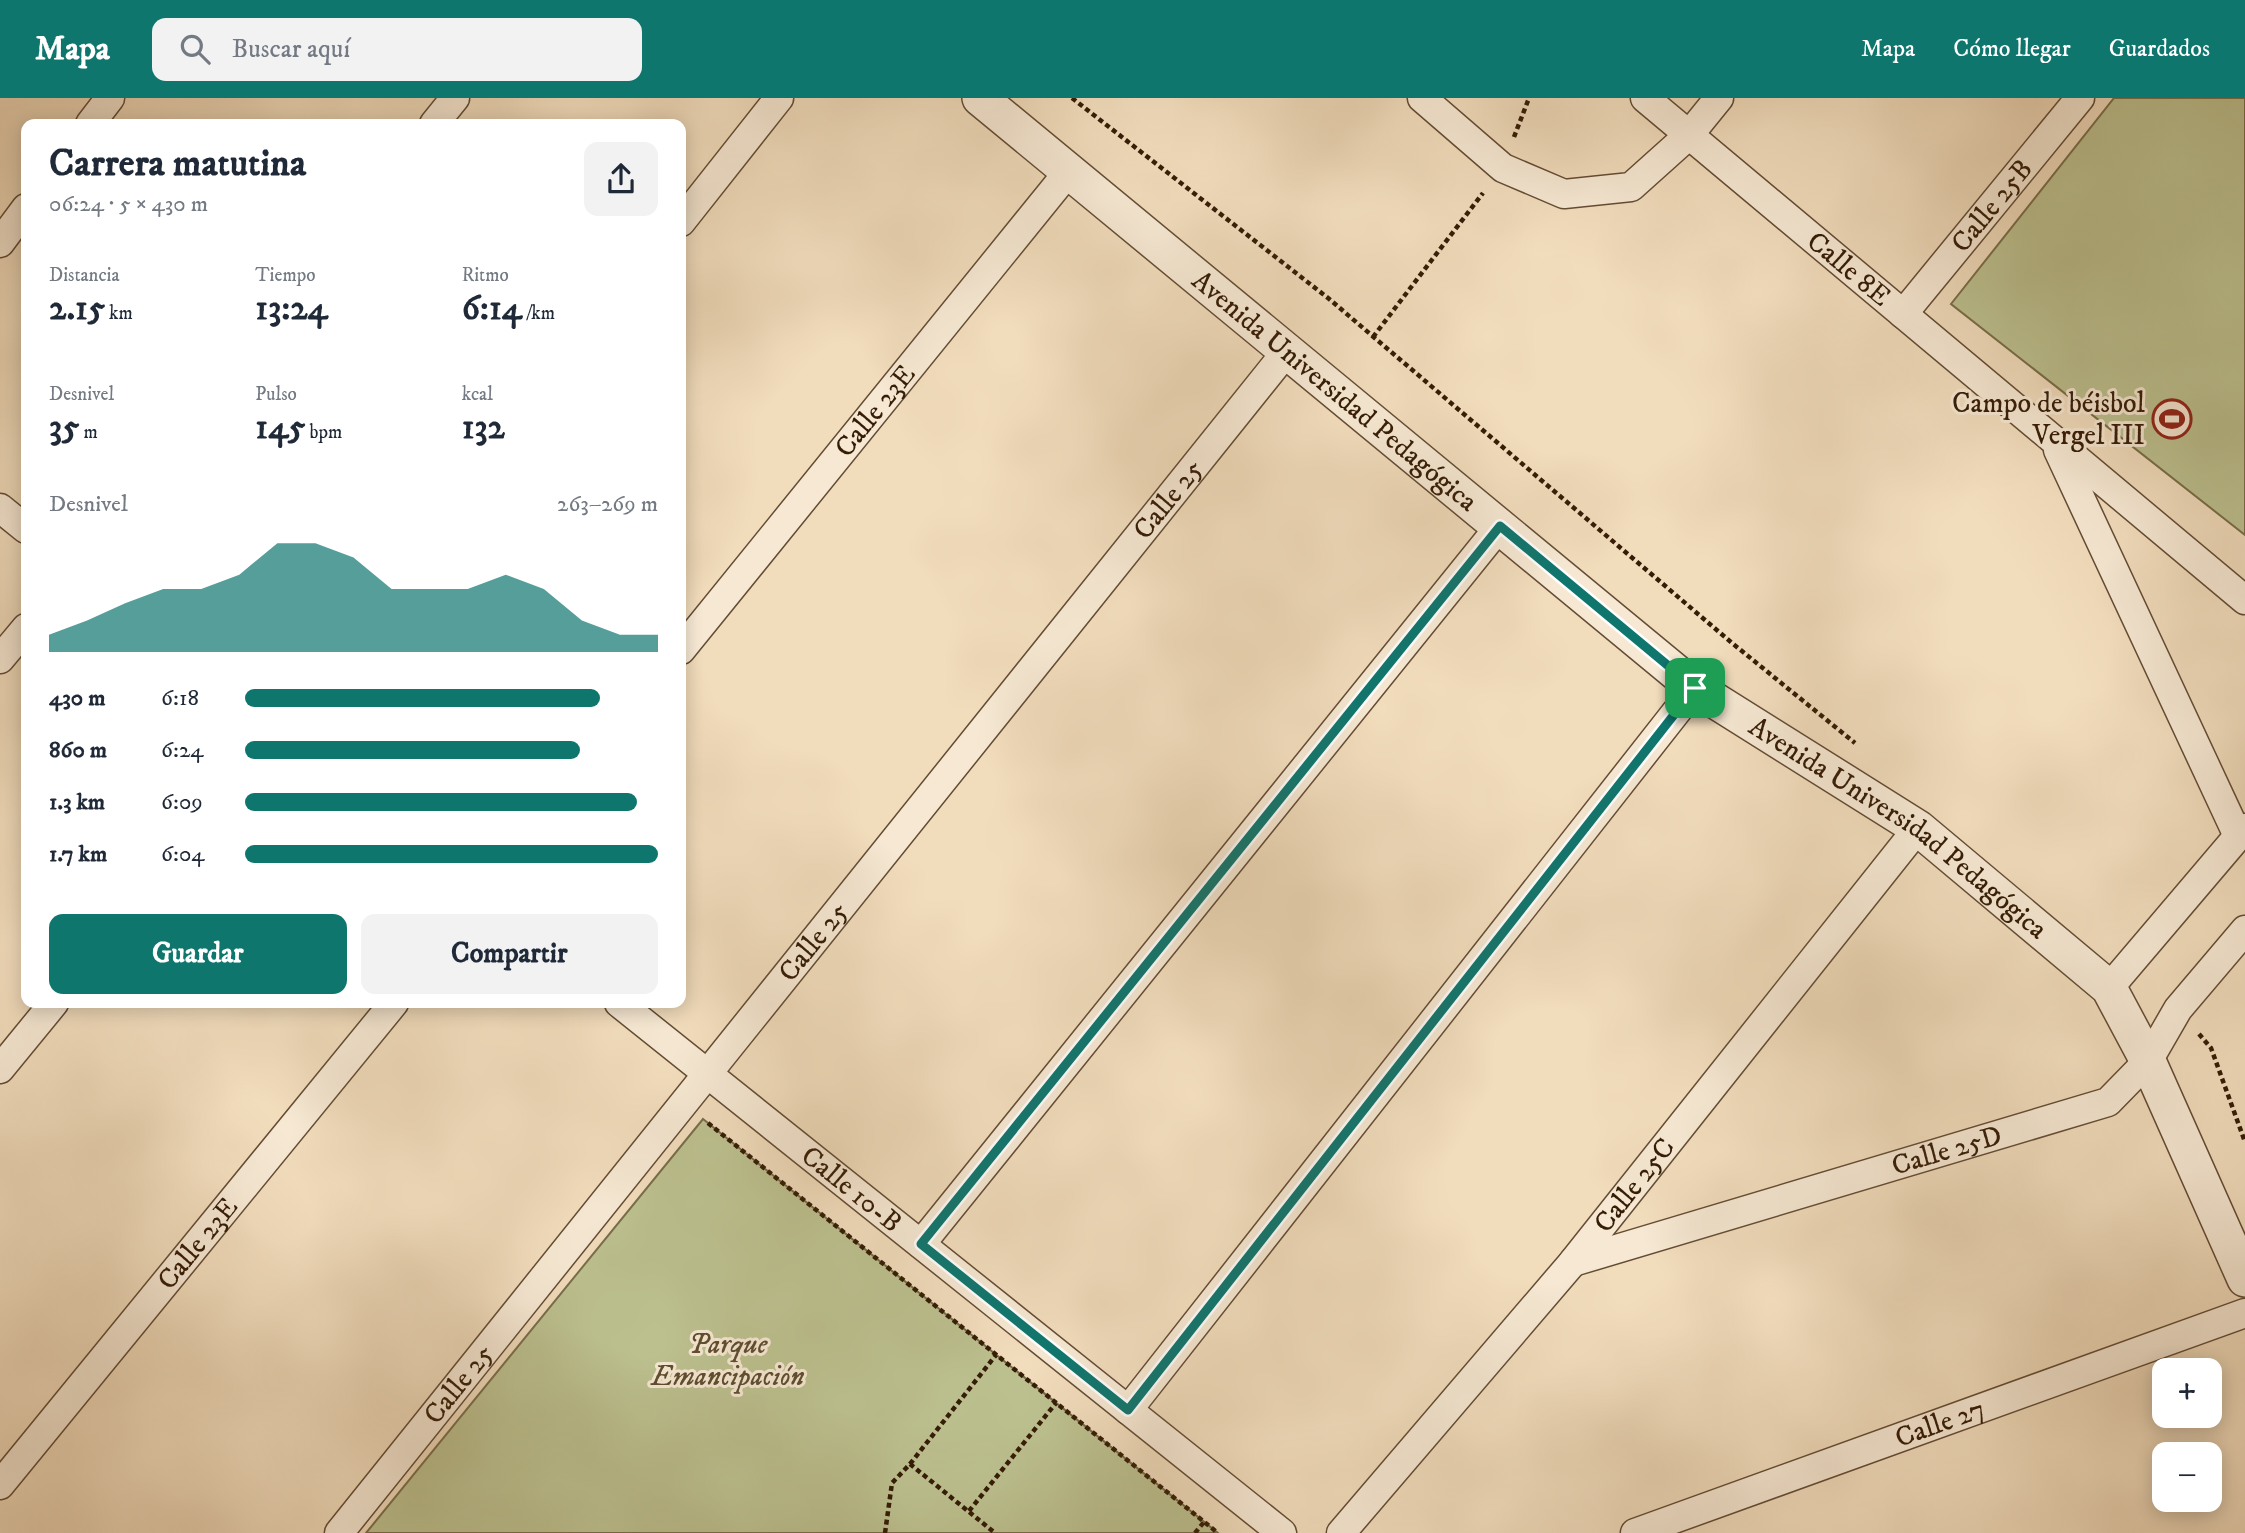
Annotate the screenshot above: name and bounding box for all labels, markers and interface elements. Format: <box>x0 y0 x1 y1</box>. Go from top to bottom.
search box <box>152 18 642 81</box>
text: Mapa <box>35 29 110 70</box>
icon: search <box>176 30 214 68</box>
text: Buscar aquí <box>232 33 350 66</box>
text: Mapa <box>1861 34 1915 64</box>
text: Cómo llegar <box>1953 34 2071 64</box>
text: Guardados <box>2109 34 2210 64</box>
text: Carrera matutina <box>49 140 306 188</box>
button: share <box>584 142 658 216</box>
street label: Calle 25B <box>1943 152 2040 259</box>
text: 06:24 · 5 × 430 m <box>49 190 208 219</box>
street label: Calle 8E <box>1800 224 1898 314</box>
street label: Avenida Universidad Pedagógica <box>1185 263 1485 519</box>
text: Distancia <box>49 264 120 287</box>
text: Tiempo <box>255 264 315 287</box>
text: Ritmo <box>462 264 509 287</box>
text: 2.15 <box>49 287 105 331</box>
text: 13:24 <box>255 287 328 331</box>
text: 6:14 <box>462 287 522 331</box>
text: km <box>105 302 133 325</box>
text: /km <box>522 302 555 325</box>
street label: Calle 23E <box>827 357 923 464</box>
text: Desnivel <box>49 383 114 406</box>
text: Pulso <box>255 383 297 406</box>
text: kcal <box>462 383 493 406</box>
place label: Campo de béisbol Vergel III <box>1952 386 2146 453</box>
sports icon: Campo de béisbol Vergel III <box>2151 398 2193 440</box>
text: 35 <box>49 406 79 450</box>
text: 145 <box>255 406 306 450</box>
text: 132 <box>462 406 505 450</box>
text: m <box>79 421 98 444</box>
text: bpm <box>306 421 342 444</box>
street label: Calle 25 <box>1125 452 1211 546</box>
text: Desnivel <box>49 490 128 519</box>
text: 263–269 m <box>557 490 658 519</box>
pin <box>1665 658 1725 718</box>
icon: arrive <box>1676 669 1714 707</box>
text: 430 m <box>49 684 105 713</box>
text: 6:18 <box>161 684 199 713</box>
street label: Avenida Universidad Pedagógica <box>1742 709 2055 947</box>
text: 860 m <box>49 736 107 765</box>
text: 6:24 <box>161 736 204 765</box>
text: 1.3 km <box>49 788 105 817</box>
text: 6:09 <box>161 788 203 817</box>
text: 1.7 km <box>49 840 107 869</box>
text: 6:04 <box>161 840 205 869</box>
street label: Calle 25 <box>771 895 856 989</box>
button: Guardar <box>49 914 347 994</box>
button: Compartir <box>361 914 658 994</box>
street label: Calle 25D <box>1887 1117 2006 1183</box>
street label: Calle 25C <box>1586 1131 1682 1239</box>
street label: Calle 10-B <box>794 1138 909 1240</box>
street label: Calle 23E <box>149 1190 245 1297</box>
park label: Parque Emancipación <box>650 1327 804 1394</box>
street label: Calle 25 <box>416 1337 501 1431</box>
map controls <box>2152 1358 2222 1512</box>
button: + <box>2152 1358 2222 1428</box>
street label: Calle 27 <box>1890 1391 1989 1455</box>
button: − <box>2152 1442 2222 1512</box>

